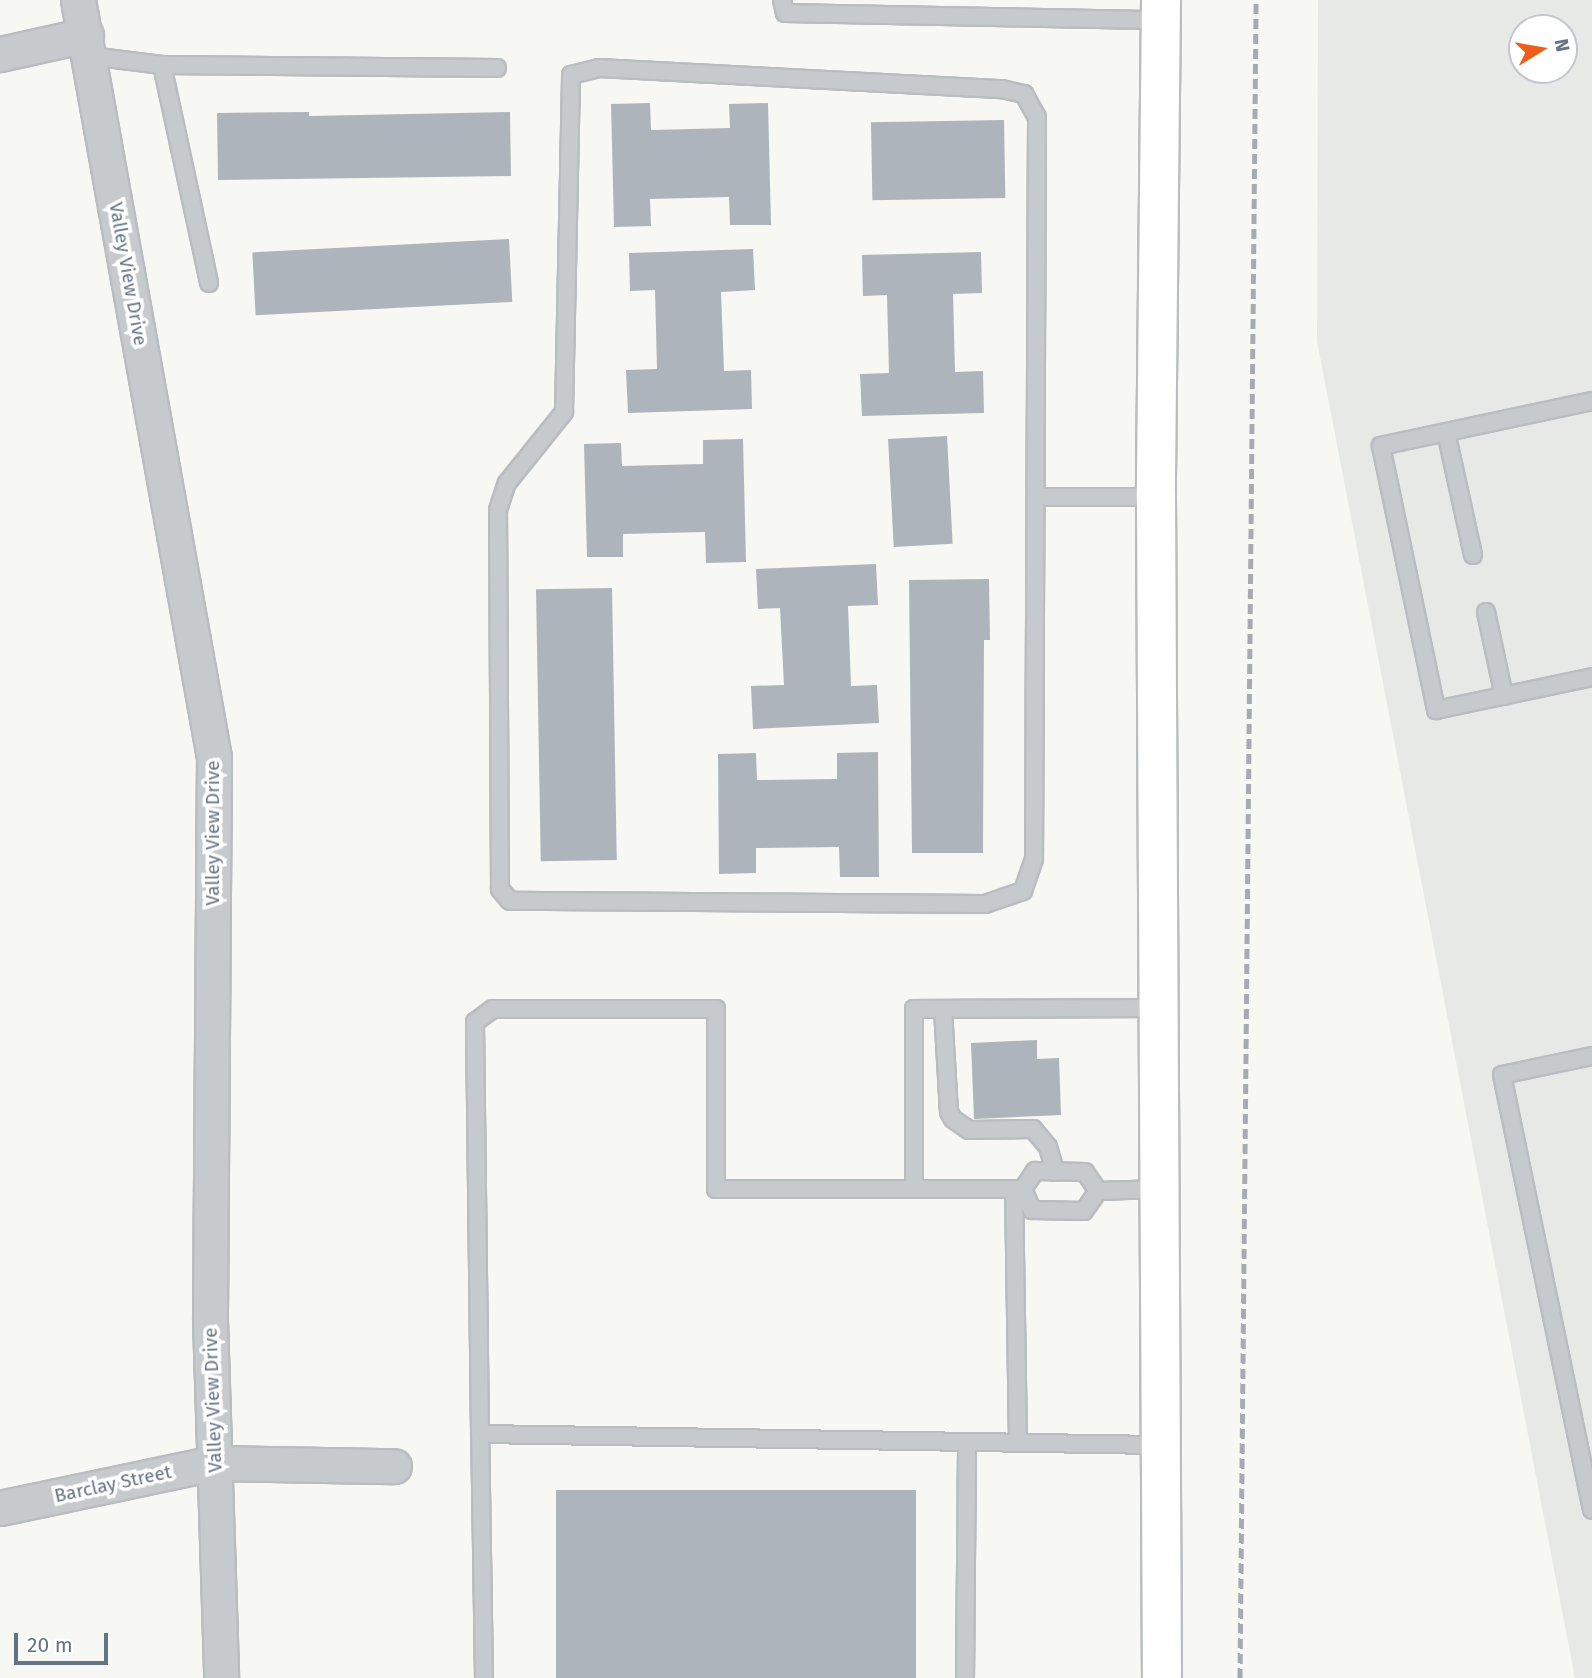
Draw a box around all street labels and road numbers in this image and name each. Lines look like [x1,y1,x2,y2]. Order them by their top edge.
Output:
street label: Valley View Drive [104,201,152,347]
street label: Valley View Drive [202,760,224,906]
street label: Valley View Drive [199,1327,227,1473]
street label: Barclay Street [52,1460,174,1508]

